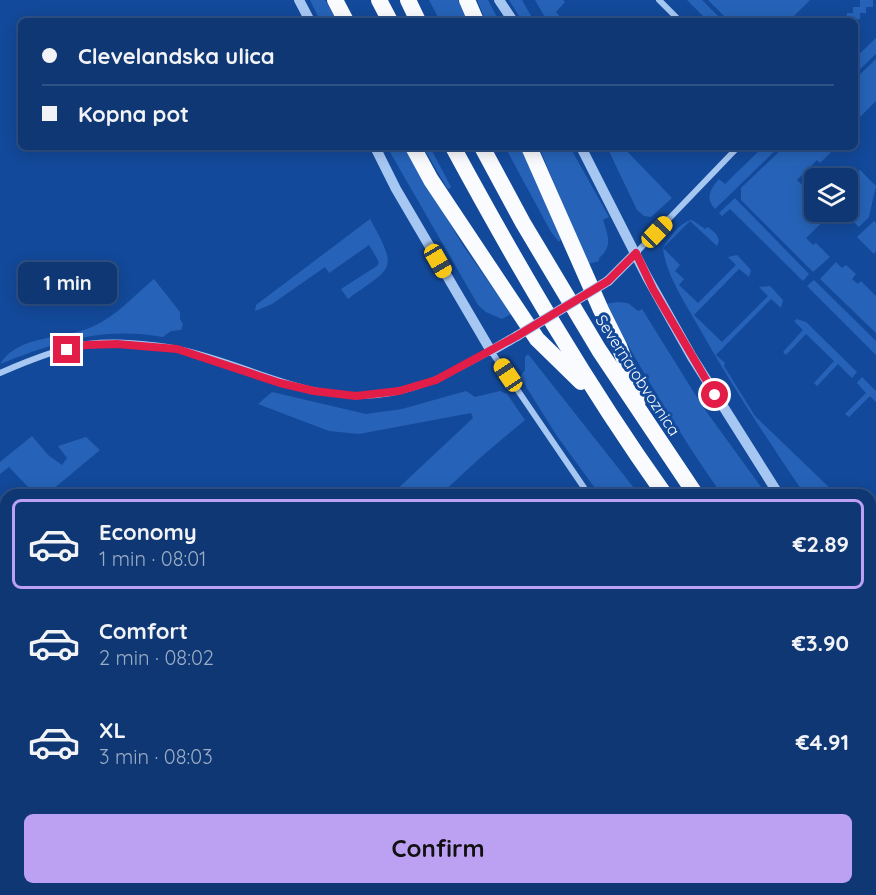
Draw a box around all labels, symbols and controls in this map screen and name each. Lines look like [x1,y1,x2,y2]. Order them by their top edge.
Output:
text: Clevelandska ulica [78,42,275,70]
text: Kopna pot [78,100,189,128]
map controls [804,168,858,222]
button: layers [804,168,858,222]
car [638,213,676,251]
car [421,241,455,281]
callout: 1 min [17,263,116,305]
text: 1 min [43,270,92,295]
street label: Severna obvoznica [591,311,685,439]
route end [53,336,80,363]
car [490,355,526,395]
route start [701,381,728,408]
icon: car [27,517,81,571]
text: Economy [99,518,197,546]
text: €2.89 [793,530,849,558]
text: 1 min · 08:01 [99,546,207,571]
icon: car [27,616,81,670]
text: Comfort [99,617,188,645]
text: €3.90 [792,629,849,657]
text: 2 min · 08:02 [99,645,214,670]
icon: car [27,715,81,769]
text: XL [99,716,126,744]
text: €4.91 [796,728,849,756]
text: 3 min · 08:03 [99,744,213,769]
button: Confirm [24,814,852,883]

